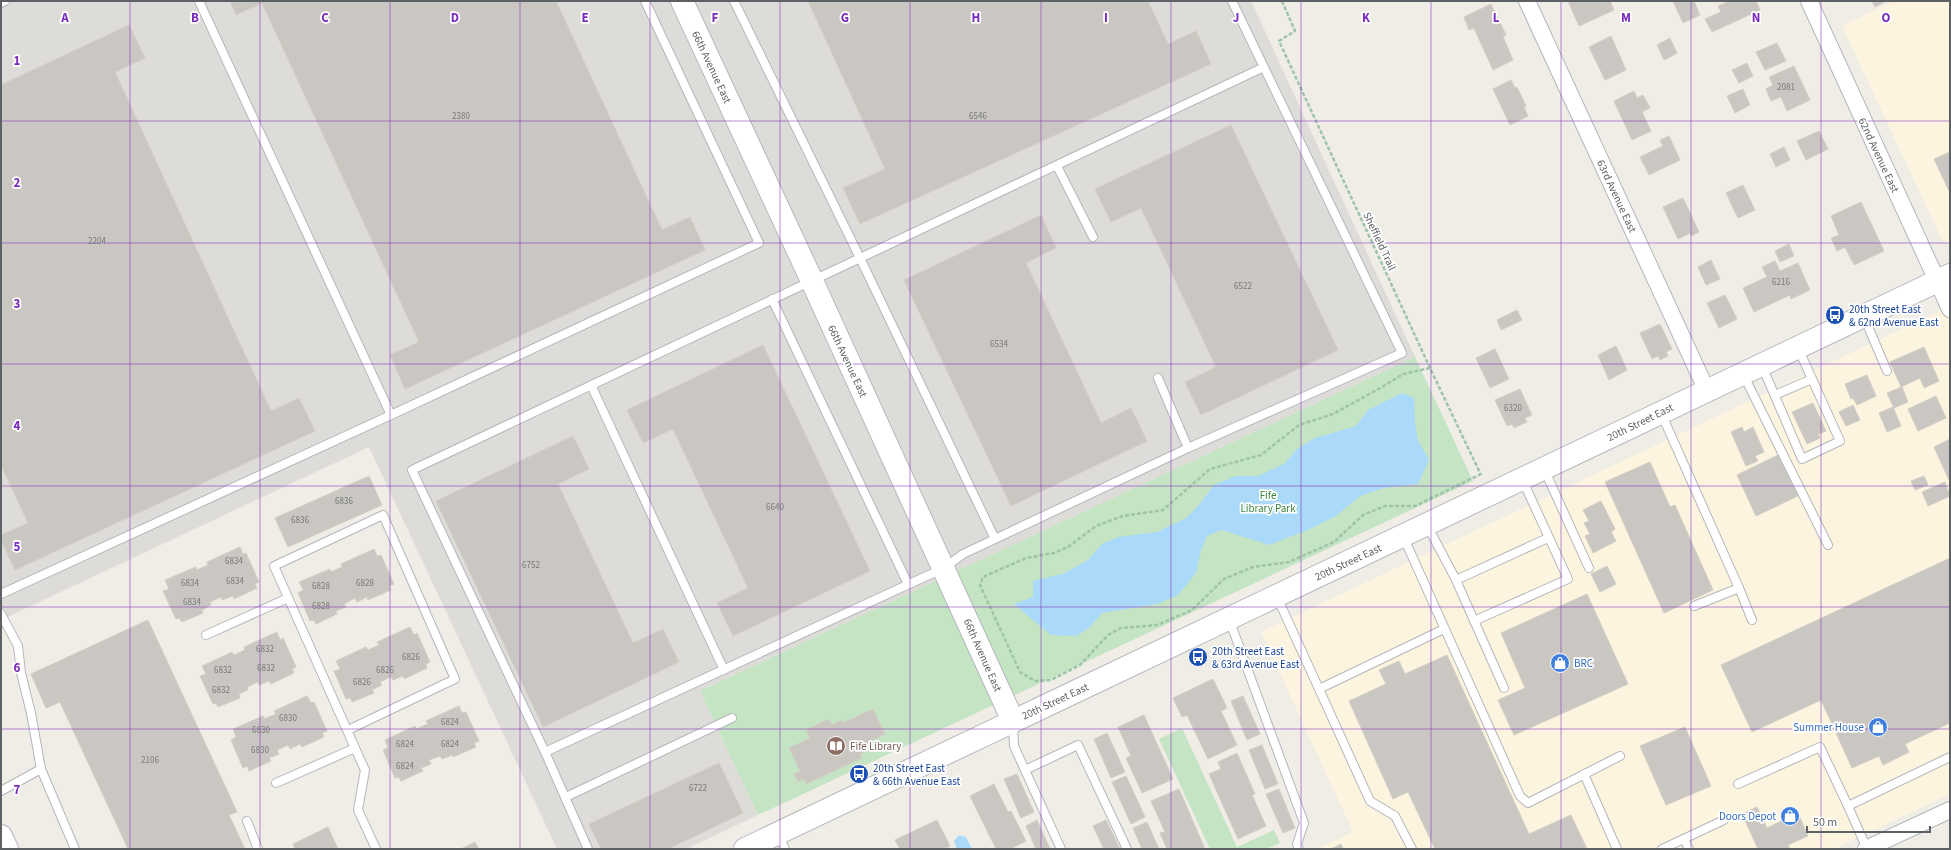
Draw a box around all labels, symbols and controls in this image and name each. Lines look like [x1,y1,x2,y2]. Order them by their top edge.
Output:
text: A [60,9,69,27]
text: B [191,9,199,27]
text: C [321,9,329,27]
text: D [451,9,459,27]
text: E [581,9,589,27]
text: F [712,9,719,27]
text: G [841,9,849,27]
text: H [972,9,980,27]
text: I [1104,9,1108,27]
text: J [1233,9,1239,27]
text: K [1362,9,1371,27]
text: L [1493,9,1500,27]
text: M [1621,9,1631,27]
text: N [1752,9,1760,27]
text: O [1882,9,1891,27]
street label: 66th Avenue East [688,29,735,106]
text: 1 [14,52,21,70]
house number: 2081 [1777,81,1795,94]
house number: 2380 [452,110,470,123]
house number: 6546 [969,110,987,123]
street label: 62nd Avenue East [1855,115,1903,195]
street label: 63rd Avenue East [1593,157,1640,235]
text: 2 [14,174,21,192]
street label: Sheffield Trail [1359,210,1400,273]
house number: 2204 [88,235,106,248]
house number: 6216 [1772,276,1790,289]
house number: 6522 [1234,280,1252,293]
text: 3 [14,295,21,313]
place label: 20th Street East & 62nd Avenue East [1849,302,1939,330]
bus stop icon: 20th Street East & 62nd Avenue East [1824,304,1846,326]
street label: 66th Avenue East [824,323,871,400]
house number: 6534 [990,338,1008,351]
street label: 20th Street East [1605,400,1676,445]
house number: 6320 [1504,402,1522,415]
text: 4 [14,417,21,435]
park label: Fife Library Park [1240,488,1296,516]
house number: 6836 [335,495,353,508]
house number: 6640 [766,501,784,514]
house number: 6836 [291,514,309,527]
text: 5 [14,538,21,556]
street label: 20th Street East [1312,540,1384,584]
house number: 6834 [225,555,243,568]
house number: 6752 [522,559,540,572]
house number: 6834 [226,575,244,588]
house number: 6834 [181,577,199,590]
house number: 6828 [356,577,374,590]
house number: 6828 [312,580,330,593]
house number: 6834 [183,596,201,609]
house number: 6828 [312,600,330,613]
street label: 66th Avenue East [960,616,1005,694]
house number: 6832 [256,643,274,656]
place label: 20th Street East & 63rd Avenue East [1212,644,1300,672]
bus stop icon: 20th Street East & 63rd Avenue East [1187,646,1209,668]
house number: 6826 [402,651,420,664]
shop icon: BRC [1549,652,1571,674]
place label: BRC [1574,656,1593,671]
text: 6 [14,659,21,677]
house number: 6832 [257,662,275,675]
house number: 6832 [214,664,232,677]
house number: 6826 [376,664,394,677]
house number: 6826 [353,676,371,689]
street label: 20th Street East [1019,679,1091,723]
house number: 6832 [212,684,230,697]
house number: 6830 [279,712,297,725]
house number: 6824 [441,716,459,729]
shop icon: Summer House [1867,716,1889,738]
place label: Summer House [1793,720,1865,735]
house number: 6830 [252,724,270,737]
library icon: Fife Library [825,735,847,757]
house number: 6824 [396,738,414,751]
house number: 6824 [441,738,459,751]
place label: Fife Library [850,739,901,754]
house number: 6830 [251,744,269,757]
house number: 2106 [141,754,159,767]
house number: 6824 [396,760,414,773]
place label: 20th Street East & 66th Avenue East [873,761,961,789]
bus stop icon: 20th Street East & 66th Avenue East [848,763,870,785]
text: 7 [14,781,21,799]
house number: 6722 [689,782,707,795]
shop icon: Doors Depot [1779,805,1801,827]
scale bar [1807,808,1930,834]
place label: Doors Depot [1719,809,1776,824]
text: 50 m [1813,814,1837,831]

